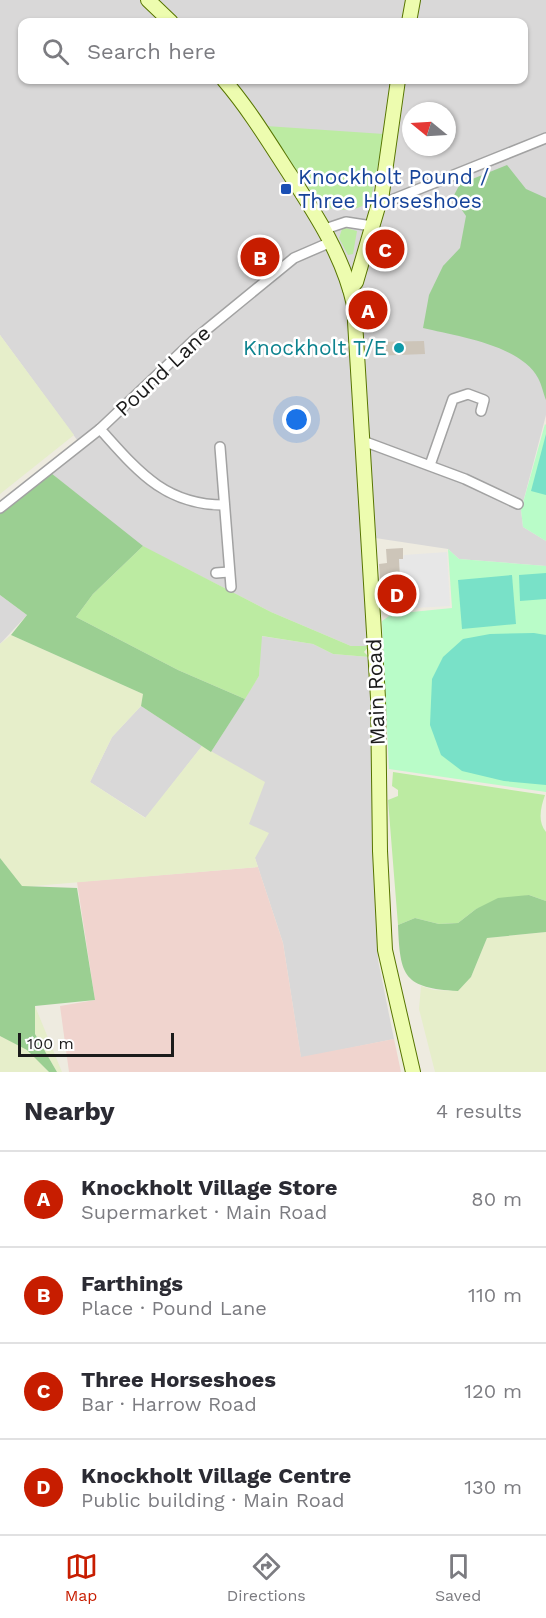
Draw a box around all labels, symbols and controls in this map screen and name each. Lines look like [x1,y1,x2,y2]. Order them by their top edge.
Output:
search box [18,18,528,84]
icon: search [39,35,72,68]
text: Search here [87,39,216,64]
north arrow [402,102,456,156]
place label: Knockholt Pound / Three Horseshoes [298,164,489,213]
marker: Knockholt Pound / Three Horseshoes [279,182,293,196]
pin: C [366,226,404,272]
pin: B [240,234,280,280]
pin: A [348,288,388,332]
street label: Pound Lane [110,320,215,421]
place label: Knockholt T/E [243,335,387,360]
marker: Knockholt T/E [392,341,406,355]
your location [282,405,311,434]
pin: D [378,572,416,616]
street label: Main Road [361,638,390,746]
scale bar [18,1030,174,1058]
text: 100 m [27,1034,74,1053]
text: Nearby [24,1096,115,1126]
text: 4 results [436,1099,522,1123]
text: Knockholt Village Store [81,1175,337,1200]
text: A [37,1187,50,1211]
text: 80 m [471,1187,522,1211]
text: Supermarket · Main Road [81,1200,327,1224]
text: Farthings [81,1271,183,1296]
text: B [37,1283,50,1307]
text: 110 m [468,1283,522,1307]
text: Place · Pound Lane [81,1296,267,1320]
text: Three Horseshoes [81,1367,276,1392]
text: C [37,1379,50,1403]
text: 120 m [464,1379,522,1403]
text: Bar · Harrow Road [81,1392,257,1416]
text: Knockholt Village Centre [81,1463,351,1488]
text: D [36,1475,51,1499]
text: 130 m [464,1475,522,1499]
text: Public building · Main Road [81,1488,345,1512]
tab: Map [65,1550,98,1605]
tab: Directions [227,1550,306,1605]
tab: Saved [435,1550,481,1605]

